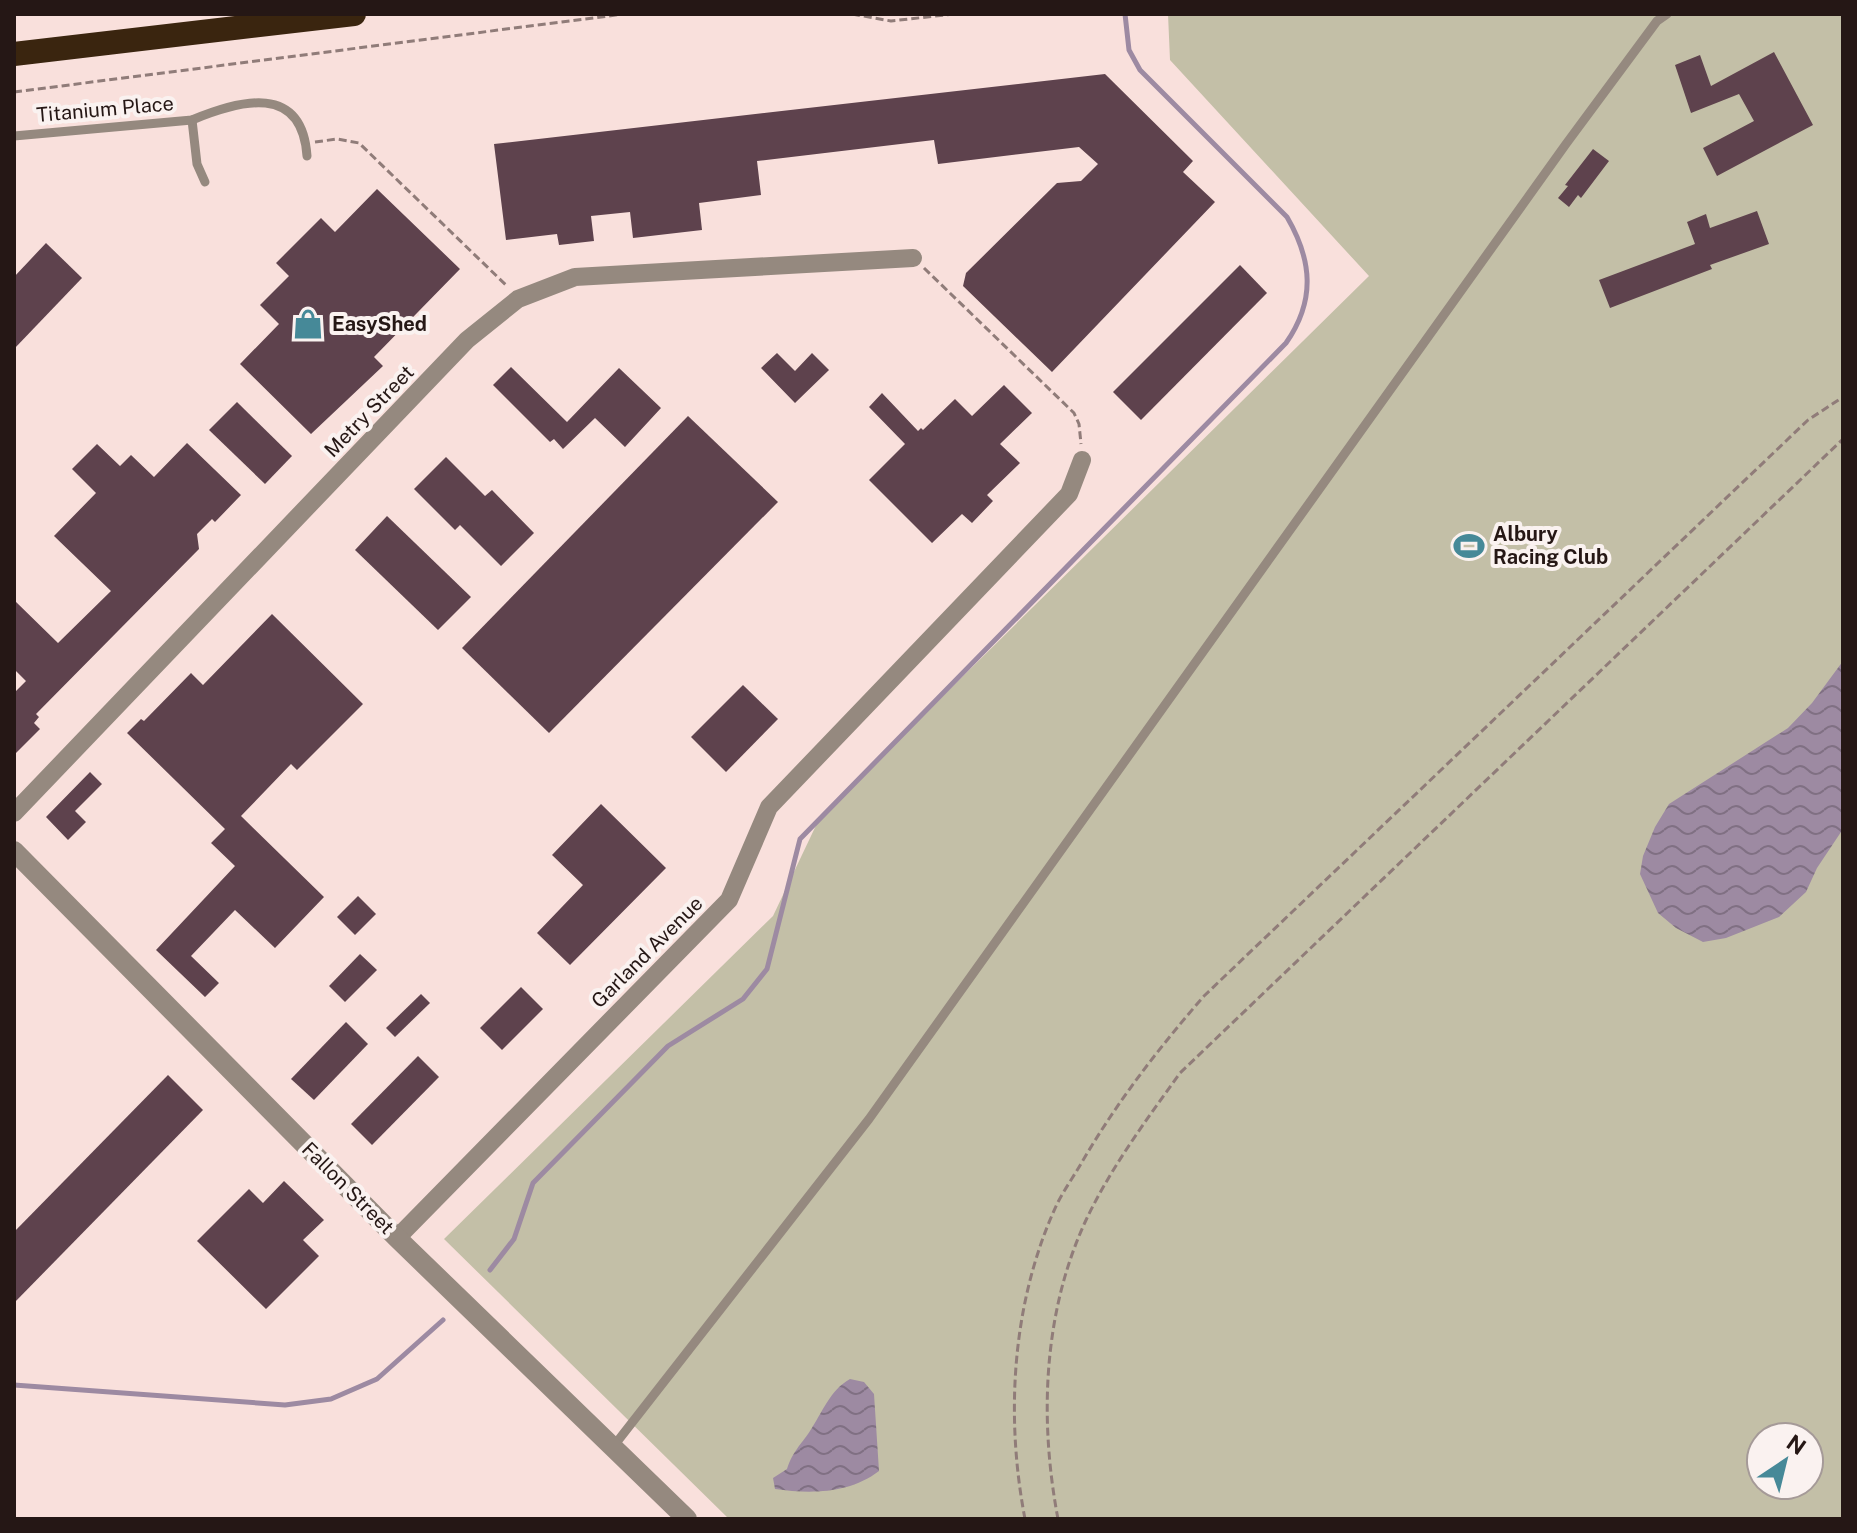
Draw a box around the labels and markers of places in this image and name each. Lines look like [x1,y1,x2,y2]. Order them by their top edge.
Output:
shop icon: EasyShed [291,307,325,341]
place label: EasyShed [332,312,427,336]
place label: Albury Racing Club [1493,522,1608,569]
sports icon: Albury Racing Club [1452,529,1486,563]

